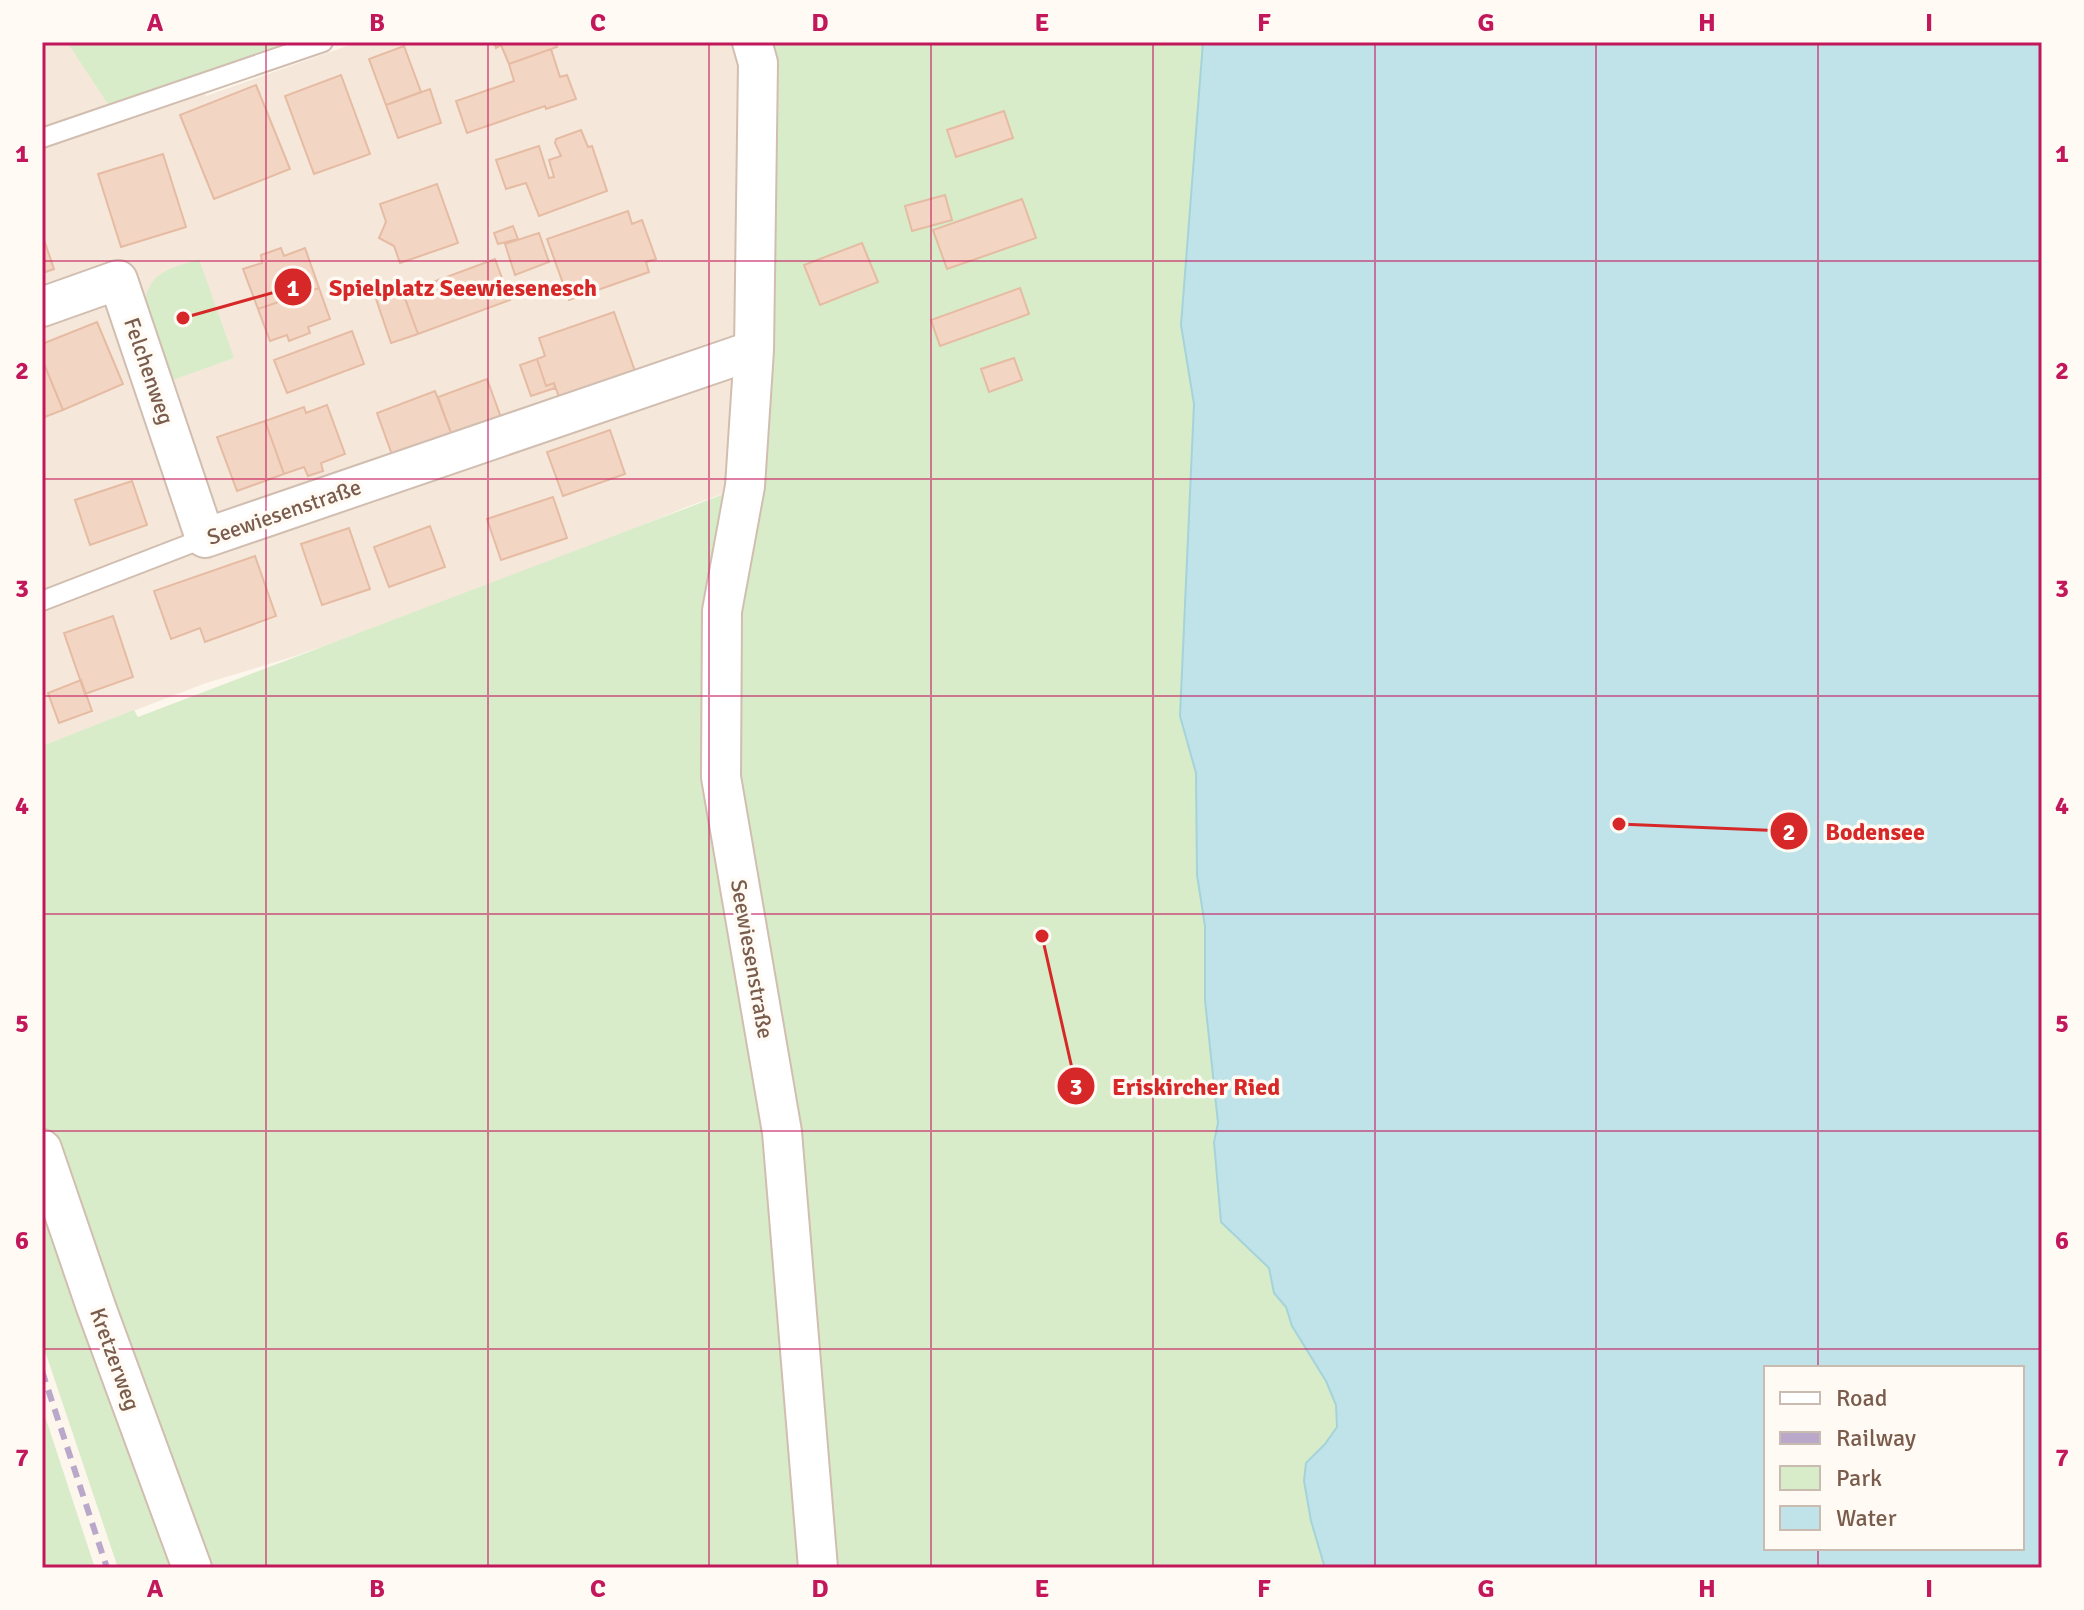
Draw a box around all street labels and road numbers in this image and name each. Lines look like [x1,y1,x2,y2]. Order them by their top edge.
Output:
street label: Felchenweg [118,314,180,428]
street label: Seewiesenstraße [203,473,365,551]
street label: Seewiesenstraße [725,877,779,1041]
street label: Kretzerweg [84,1304,146,1414]

